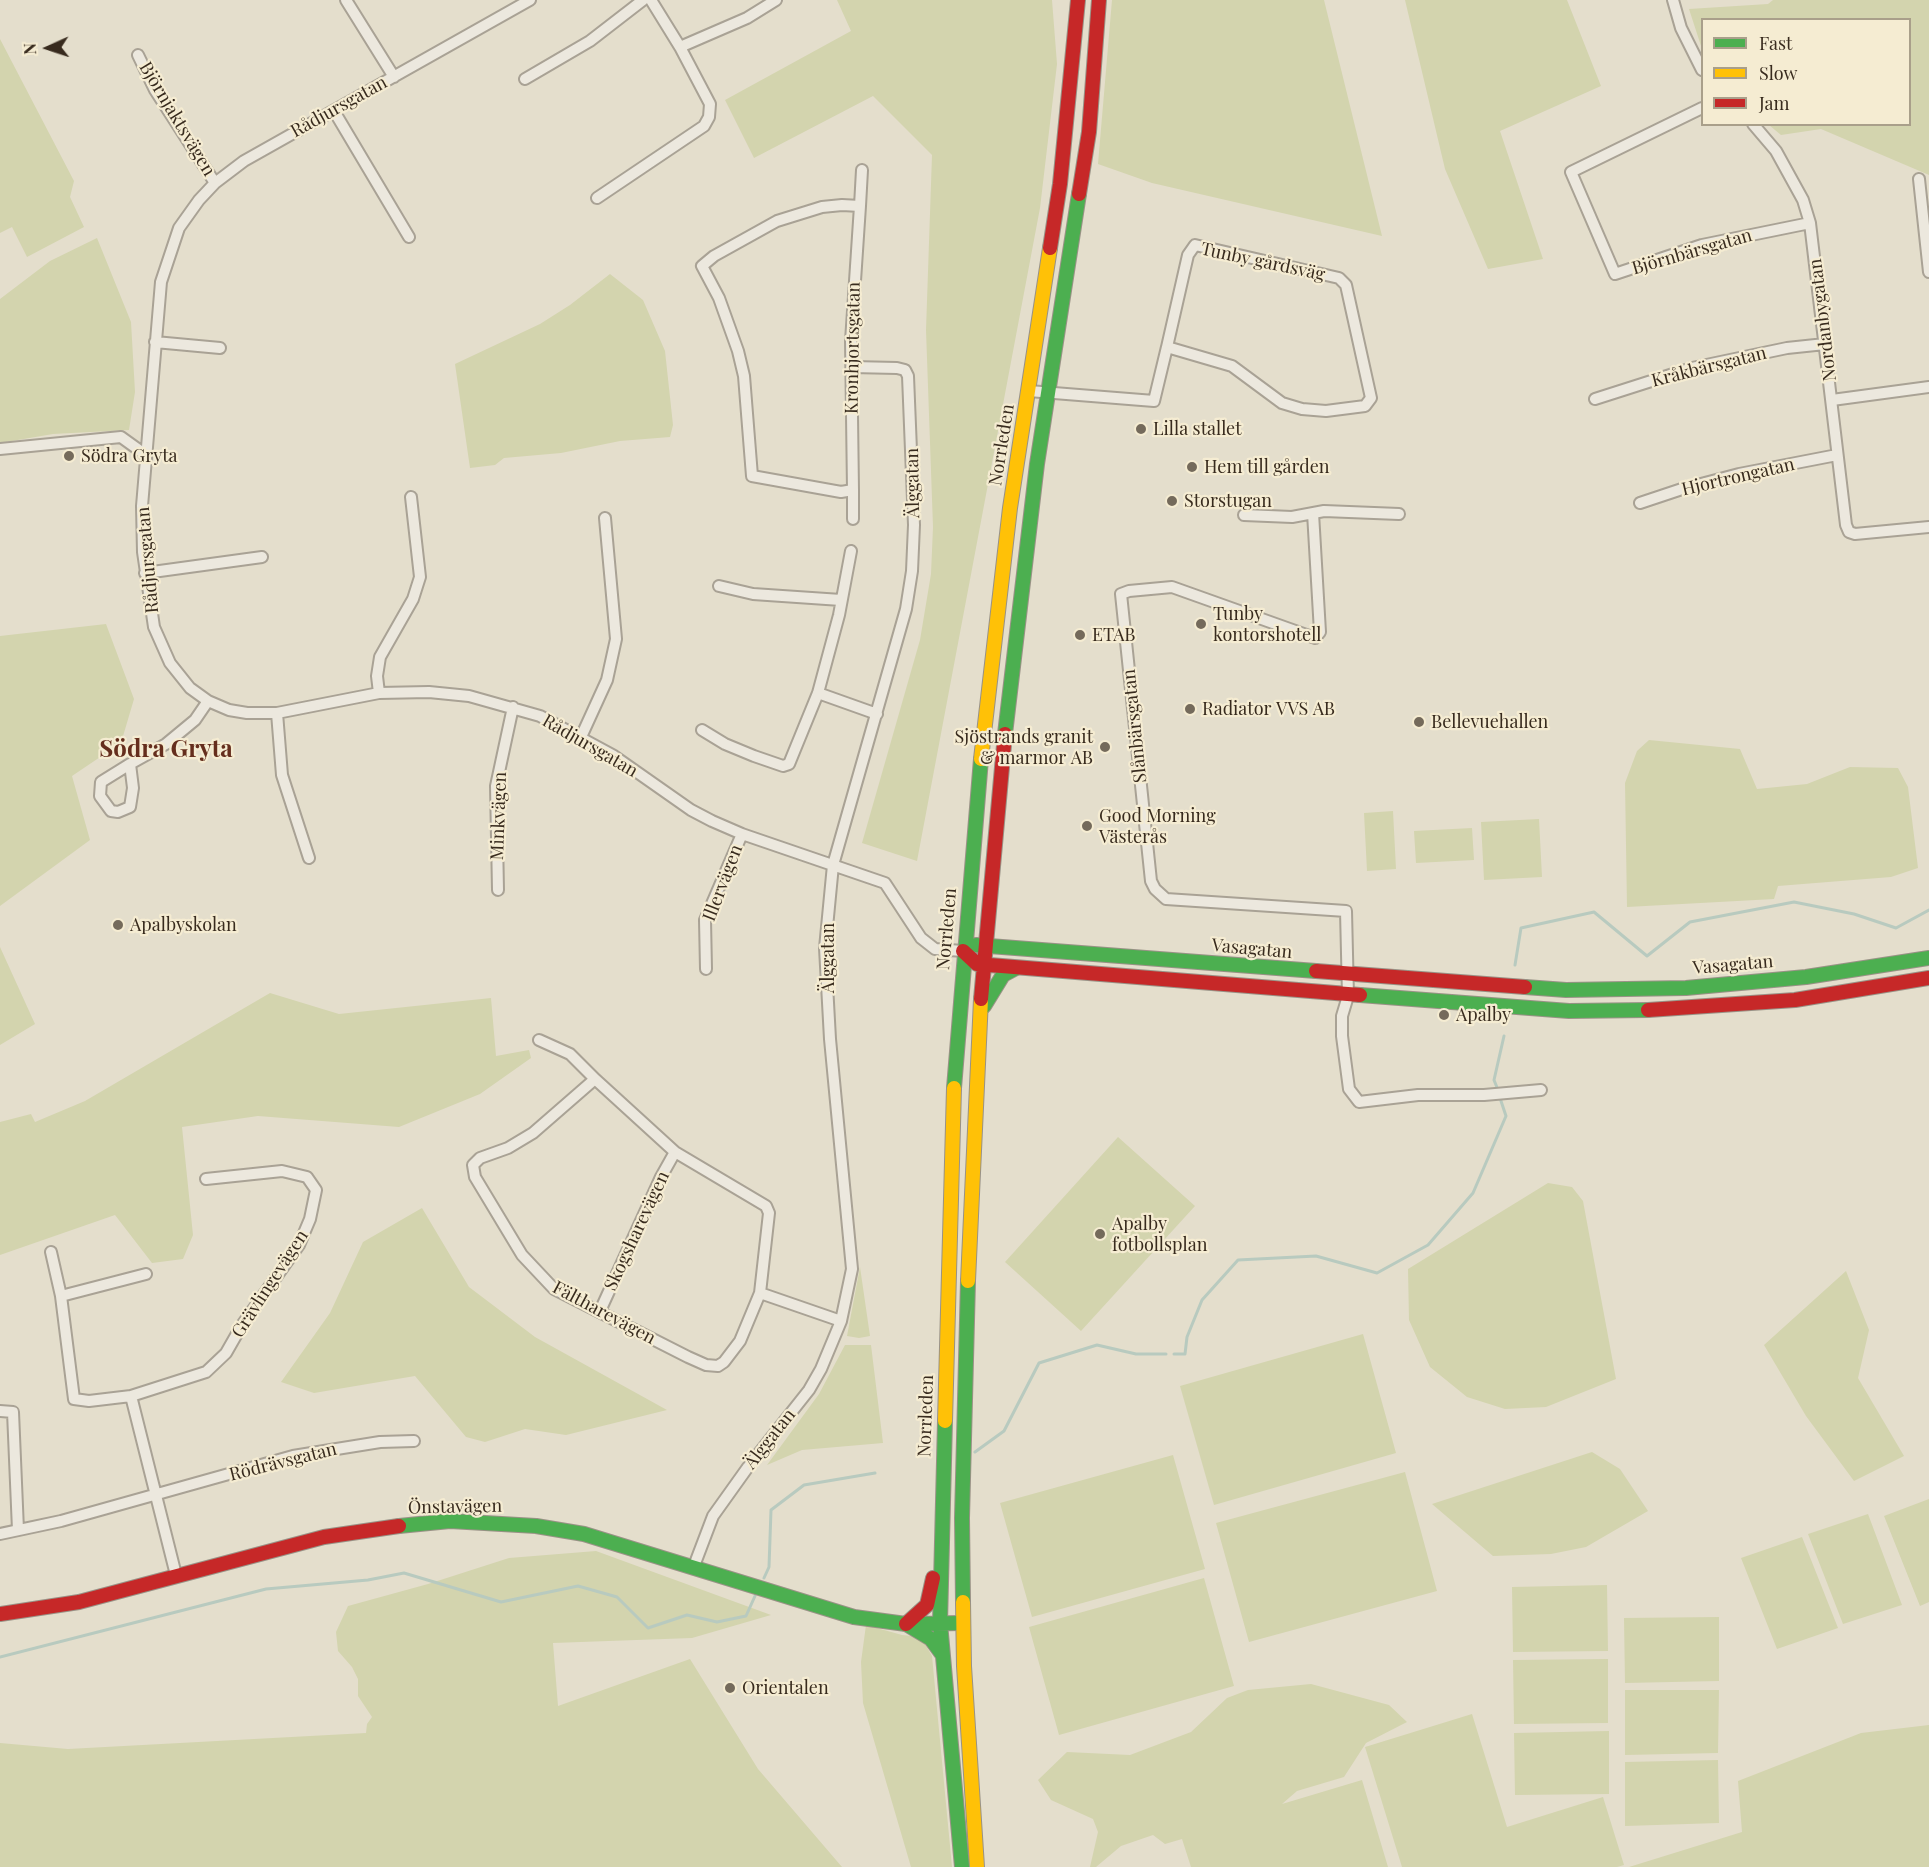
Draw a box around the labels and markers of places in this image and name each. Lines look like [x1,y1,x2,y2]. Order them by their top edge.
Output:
place label: Lilla stallet [1153,418,1242,440]
marker: Lilla stallet [1134,422,1148,436]
place label: Södra Gryta [81,445,178,467]
marker: Södra Gryta [62,449,76,463]
place label: Hem till gården [1204,456,1330,478]
marker: Hem till gården [1185,460,1199,474]
place label: Storstugan [1184,490,1272,512]
marker: Storstugan [1165,494,1179,508]
place label: Tunby kontorshotell [1213,603,1322,646]
marker: Tunby kontorshotell [1194,617,1208,631]
place label: ETAB [1092,624,1135,646]
marker: ETAB [1073,628,1087,642]
place label: Radiator VVS AB [1202,698,1335,720]
marker: Radiator VVS AB [1183,702,1197,716]
place label: Bellevuehallen [1431,711,1548,733]
marker: Bellevuehallen [1412,715,1426,729]
place label: Sjöstrands granit & marmor AB [955,726,1093,768]
marker: Sjöstrands granit & marmor AB [1098,740,1112,754]
place label: Good Morning Västerås [1099,805,1216,848]
marker: Good Morning Västerås [1080,819,1094,833]
place label: Apalbyskolan [130,914,237,936]
marker: Apalbyskolan [111,918,125,932]
place label: Apalby [1456,1004,1511,1026]
marker: Apalby [1437,1008,1451,1022]
place label: Apalby fotbollsplan [1112,1213,1207,1256]
marker: Apalby fotbollsplan [1093,1227,1107,1241]
place label: Orientalen [742,1677,829,1699]
marker: Orientalen [723,1681,737,1695]

